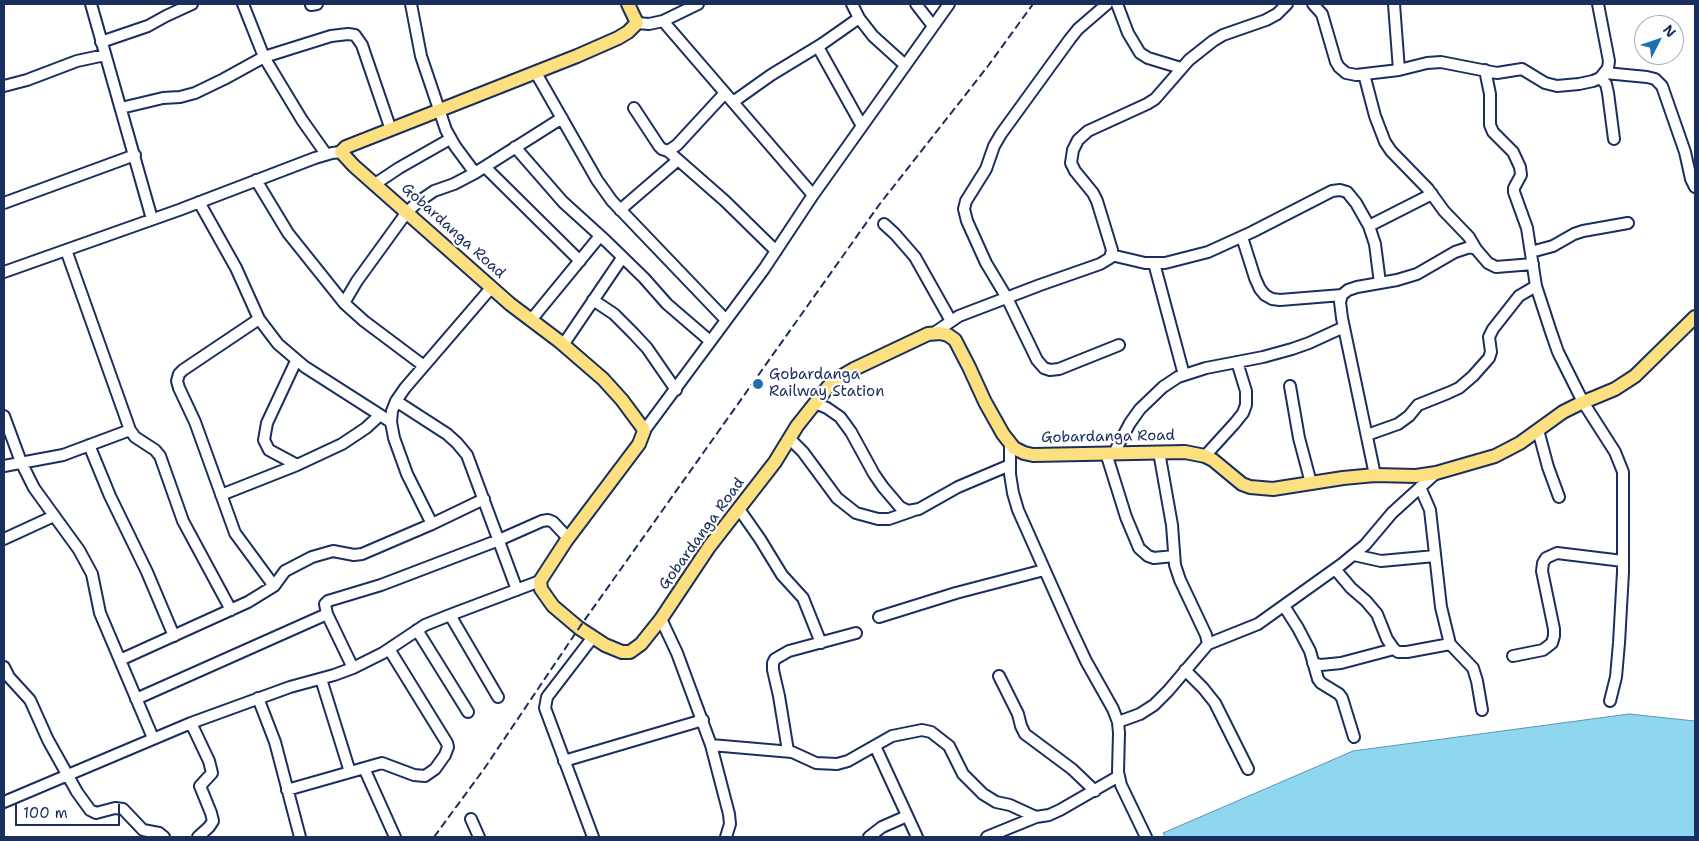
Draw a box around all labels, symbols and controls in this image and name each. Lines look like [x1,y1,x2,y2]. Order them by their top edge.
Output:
north arrow [1634,15,1684,65]
text: N [1659,21,1680,41]
street label: Gobardanga Road [397,180,509,282]
place label: Gobardanga Railway Station [769,366,884,401]
marker: Gobardanga Railway Station [751,377,765,391]
street label: Gobardanga Road [1041,427,1175,447]
street label: Gobardanga Road [655,475,749,593]
scale bar [18,794,122,826]
text: 100 m [23,803,68,823]

